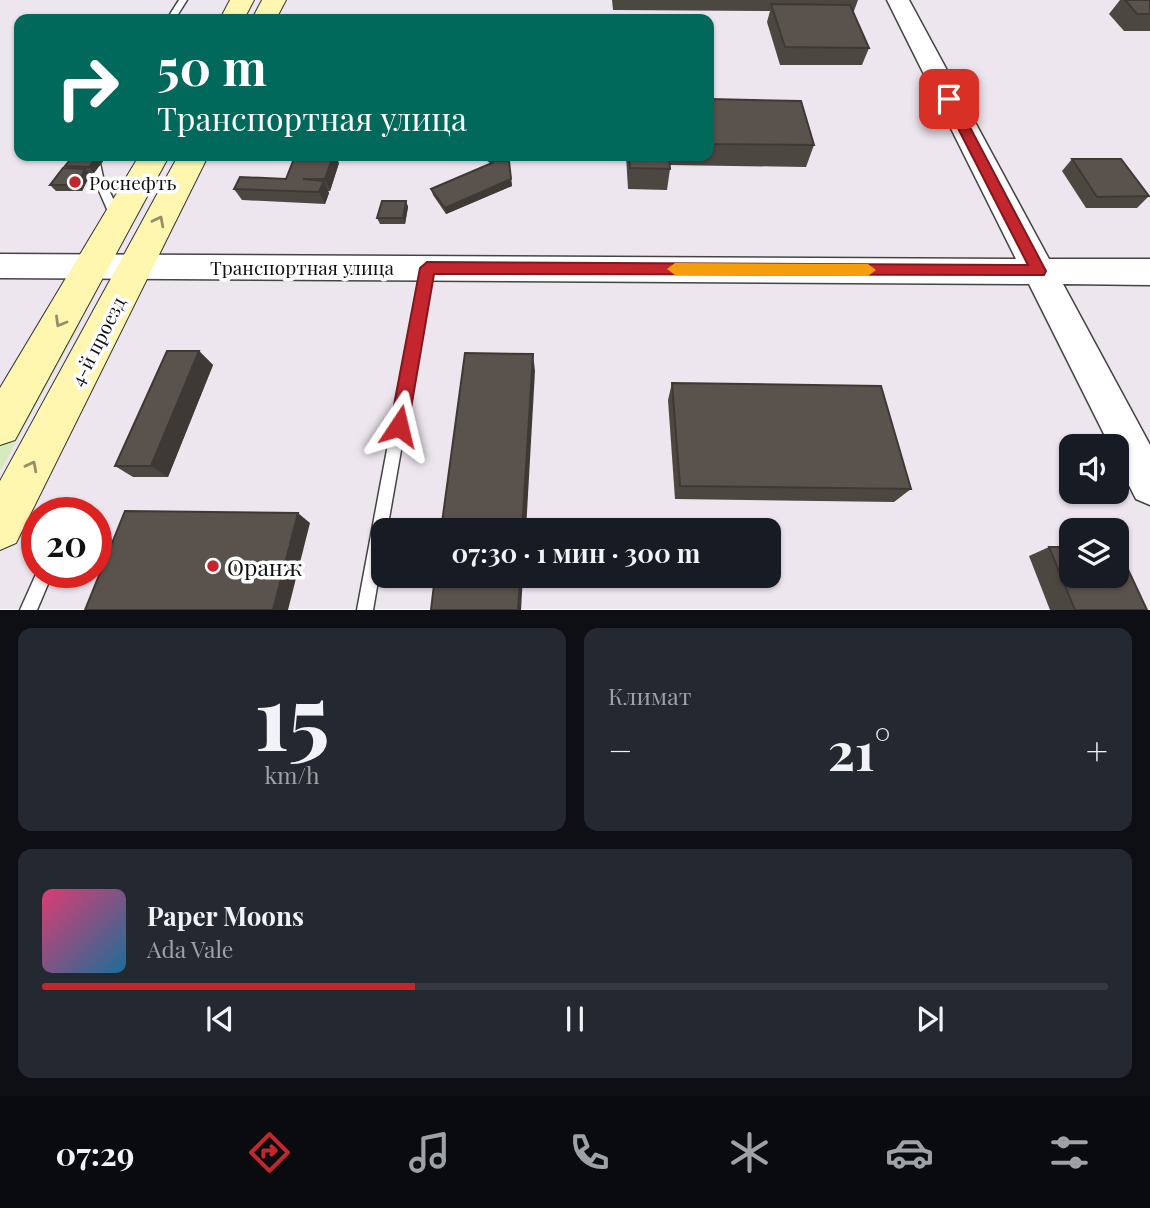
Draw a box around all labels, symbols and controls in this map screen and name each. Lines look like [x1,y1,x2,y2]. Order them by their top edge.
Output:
text: 50 m [157,33,267,98]
icon: right [42,42,133,133]
pin [919,69,979,129]
icon: arrive [930,80,968,118]
text: Транспортная улица [157,96,467,139]
place label: Роснефть [89,169,176,195]
marker: Роснефть [67,174,83,190]
one-way arrow [151,216,164,228]
street label: Транспортная улица [210,254,395,280]
street label: 4-й проезд [63,292,131,390]
one-way arrow [55,314,68,327]
position arrow [362,389,436,463]
map controls [1059,434,1129,588]
button: sound [1059,434,1129,504]
one-way arrow [23,461,37,473]
speed limit sign: 20 [21,497,112,588]
button: layers [1059,518,1129,588]
text: 07:30 · 1 мин · 300 m [452,535,700,570]
place label: Оранж [227,551,302,582]
marker: Оранж [205,558,221,574]
text: 15 [254,653,330,774]
text: Климат [608,680,691,711]
text: 21° [828,715,891,784]
text: − [608,724,633,775]
text: + [1086,724,1108,775]
text: km/h [264,759,320,790]
text: Paper Moons [147,898,304,933]
text: Ada Vale [147,933,234,964]
icon: previous [201,1000,239,1038]
icon: pause [556,1000,594,1038]
icon: next [911,1000,949,1038]
icon: directions [245,1128,294,1177]
icon: music [405,1128,454,1177]
icon: phone [565,1128,614,1177]
icon: climate [725,1128,774,1177]
icon: car [885,1128,934,1177]
icon: filters [1045,1128,1094,1177]
text: 07:29 [56,1131,134,1174]

